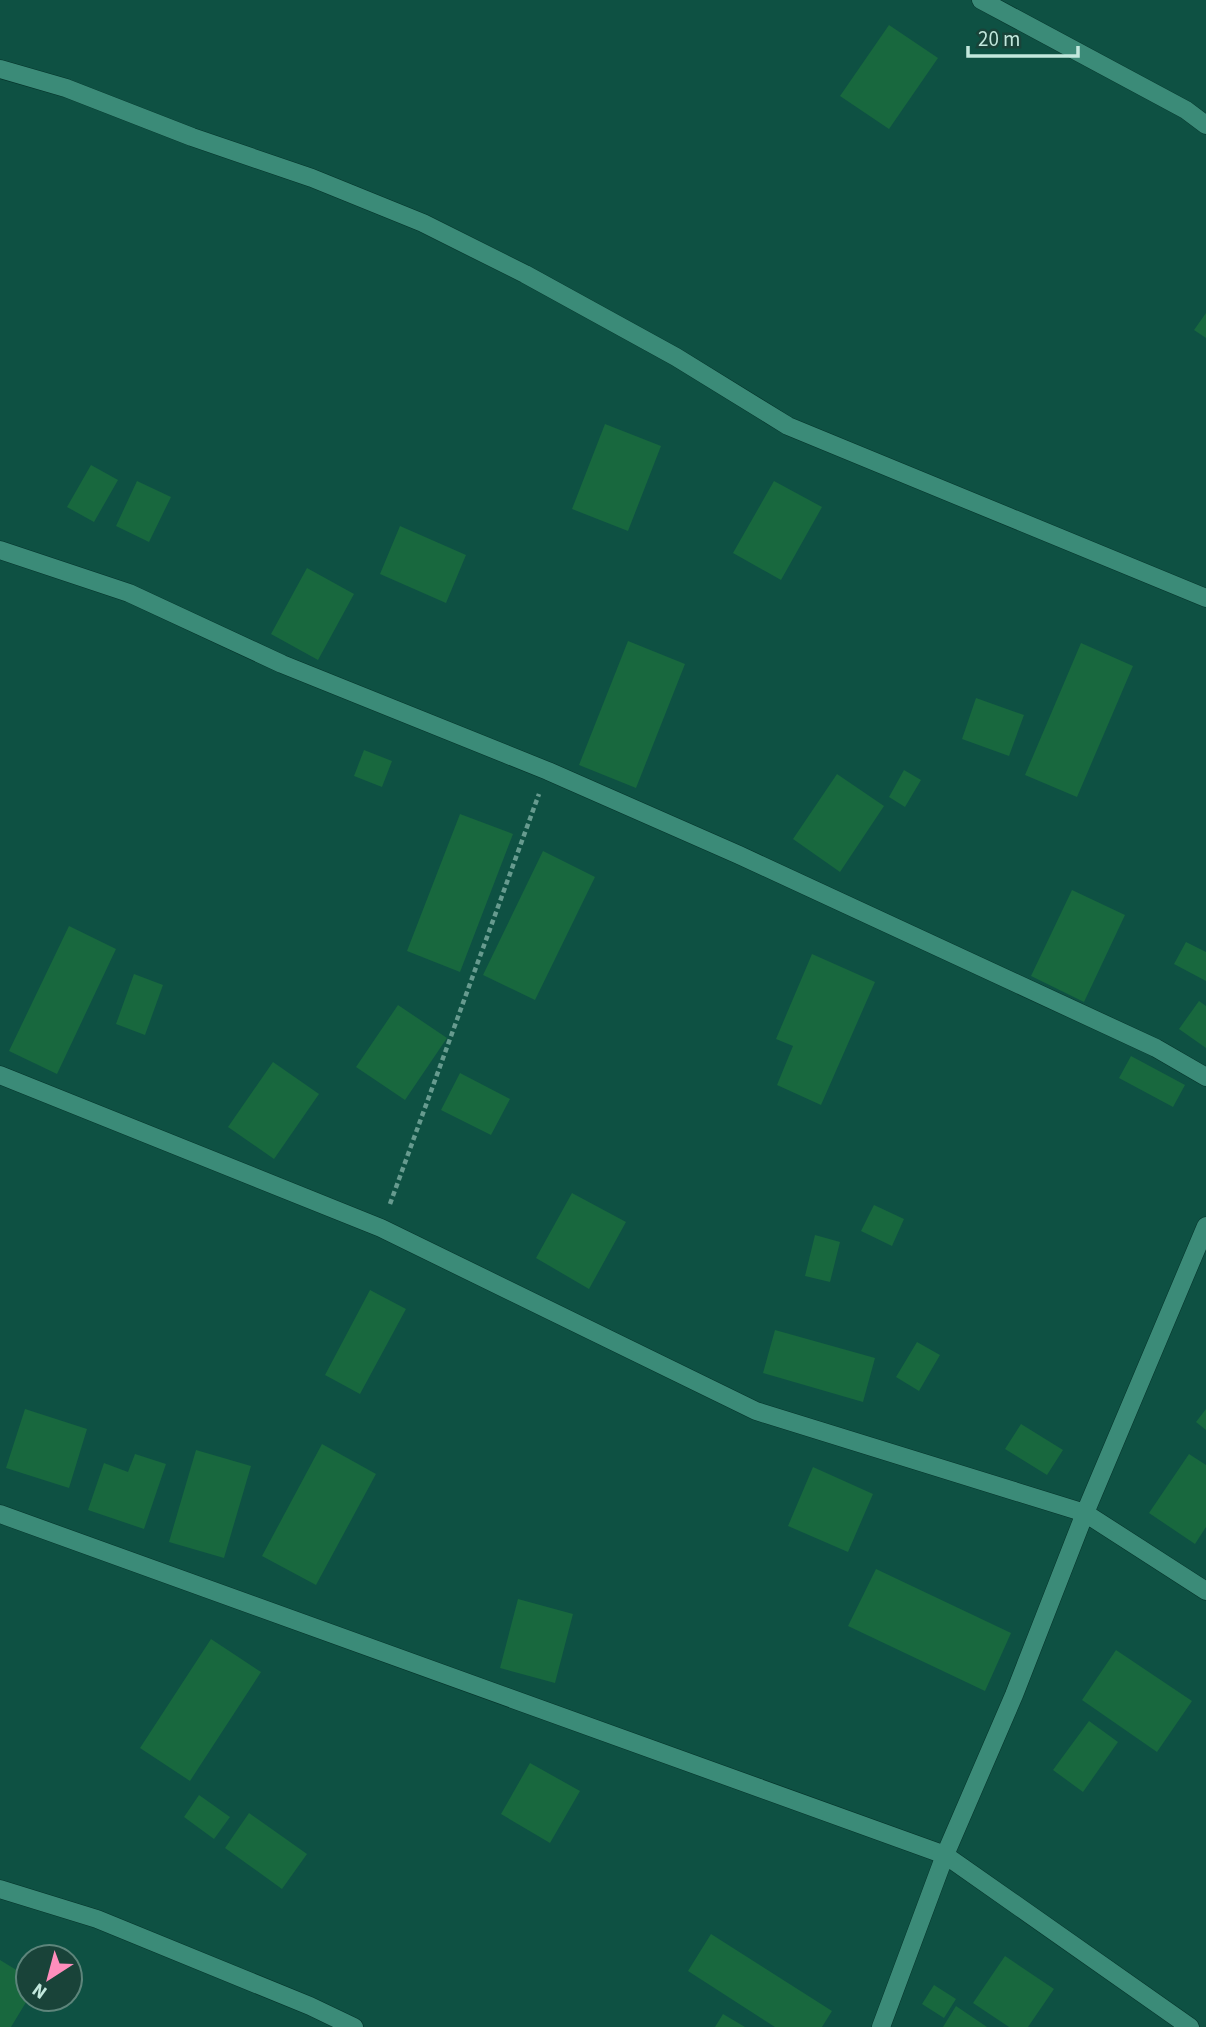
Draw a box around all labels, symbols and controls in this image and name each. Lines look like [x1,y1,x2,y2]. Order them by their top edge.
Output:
scale bar [968,14,1078,58]
text: 20 m [978,24,1020,54]
north arrow [14,1943,84,2013]
text: N [27,1976,53,2005]

